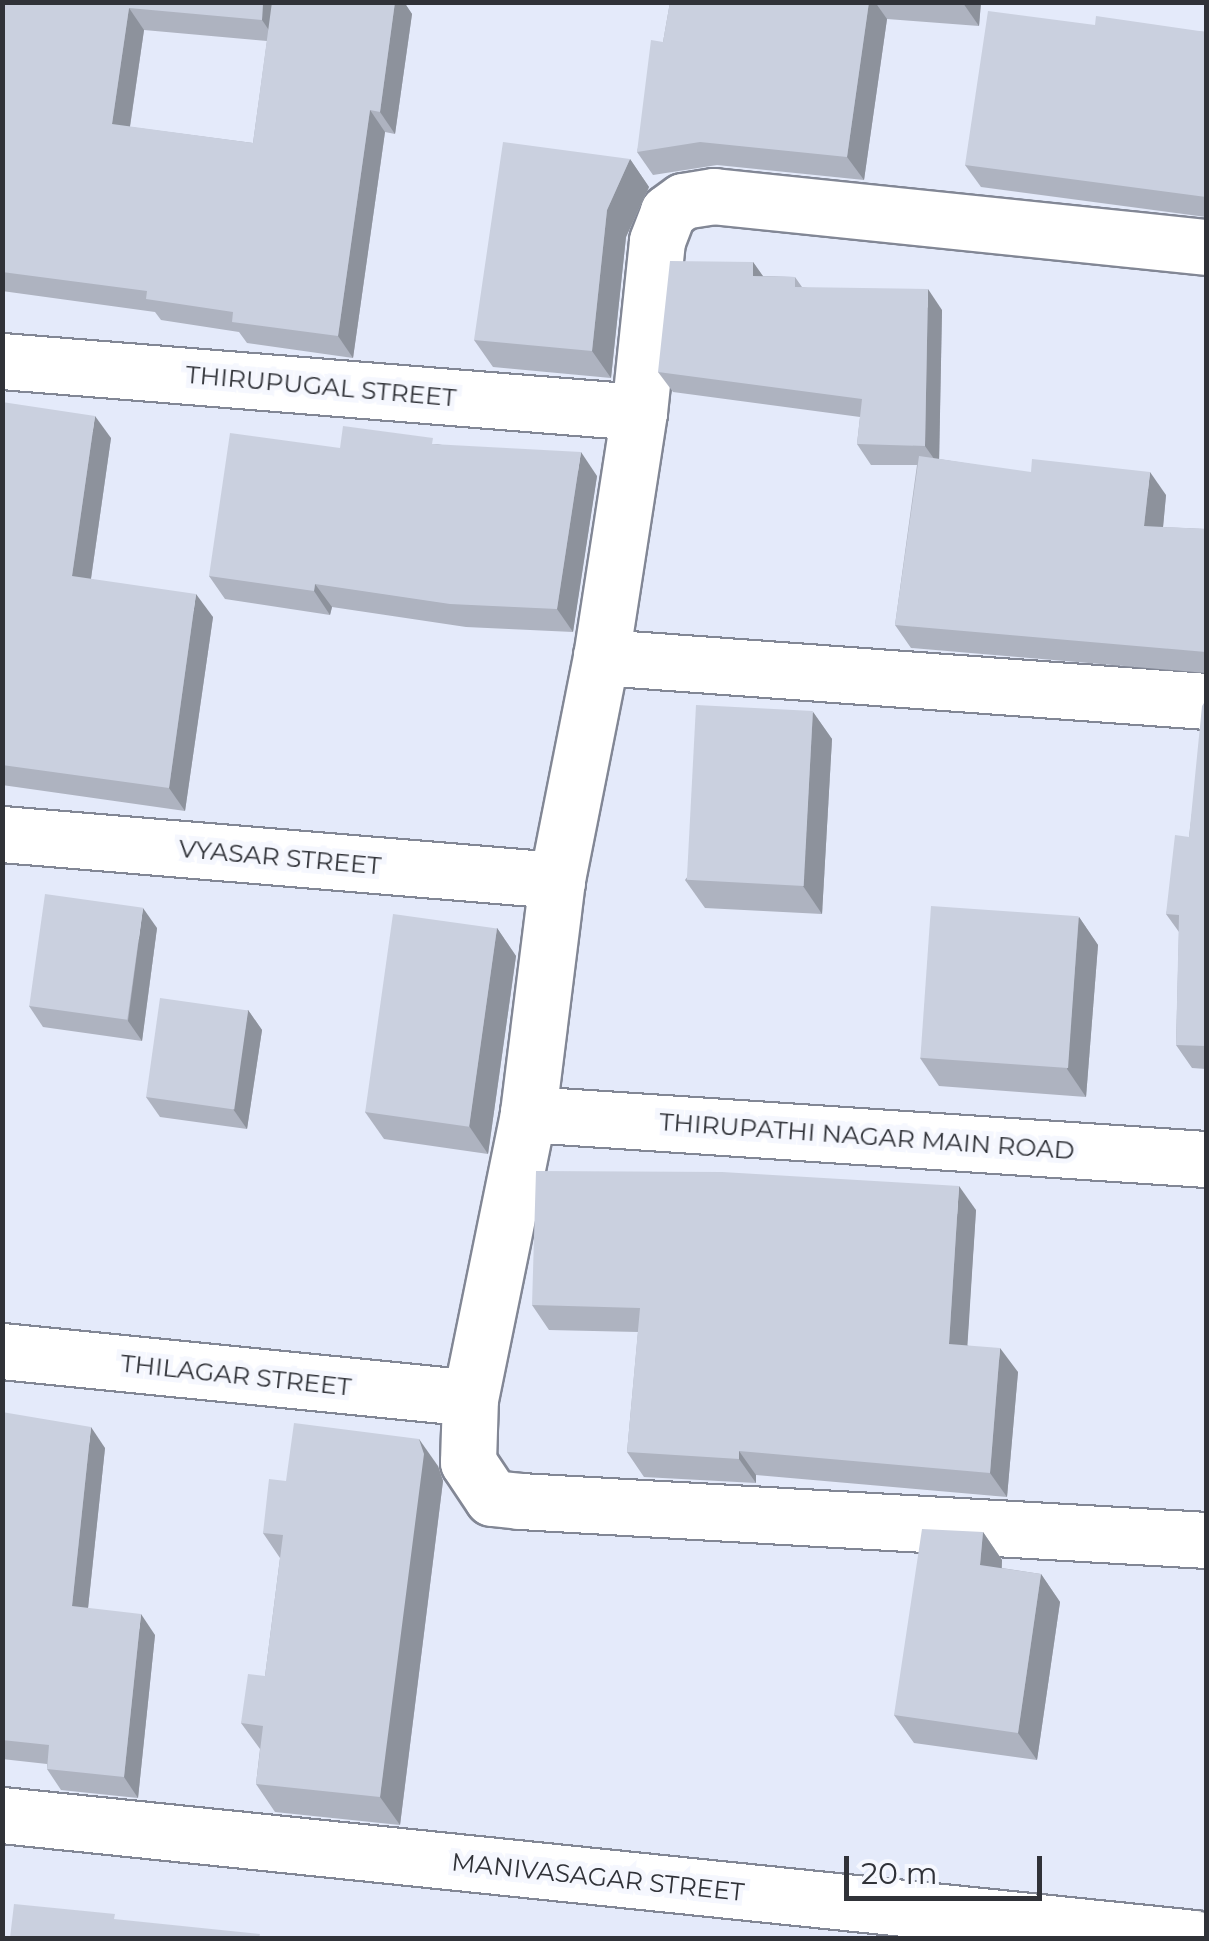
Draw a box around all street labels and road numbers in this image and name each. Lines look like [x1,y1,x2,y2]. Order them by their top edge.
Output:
street label: THIRUPUGAL STREET [184,359,458,413]
street label: VYASAR STREET [178,833,382,881]
street label: THIRUPATHI NAGAR MAIN ROAD [658,1107,1076,1165]
street label: THILAGAR STREET [119,1348,353,1402]
street label: MANIVASAGAR STREET [450,1847,746,1907]

